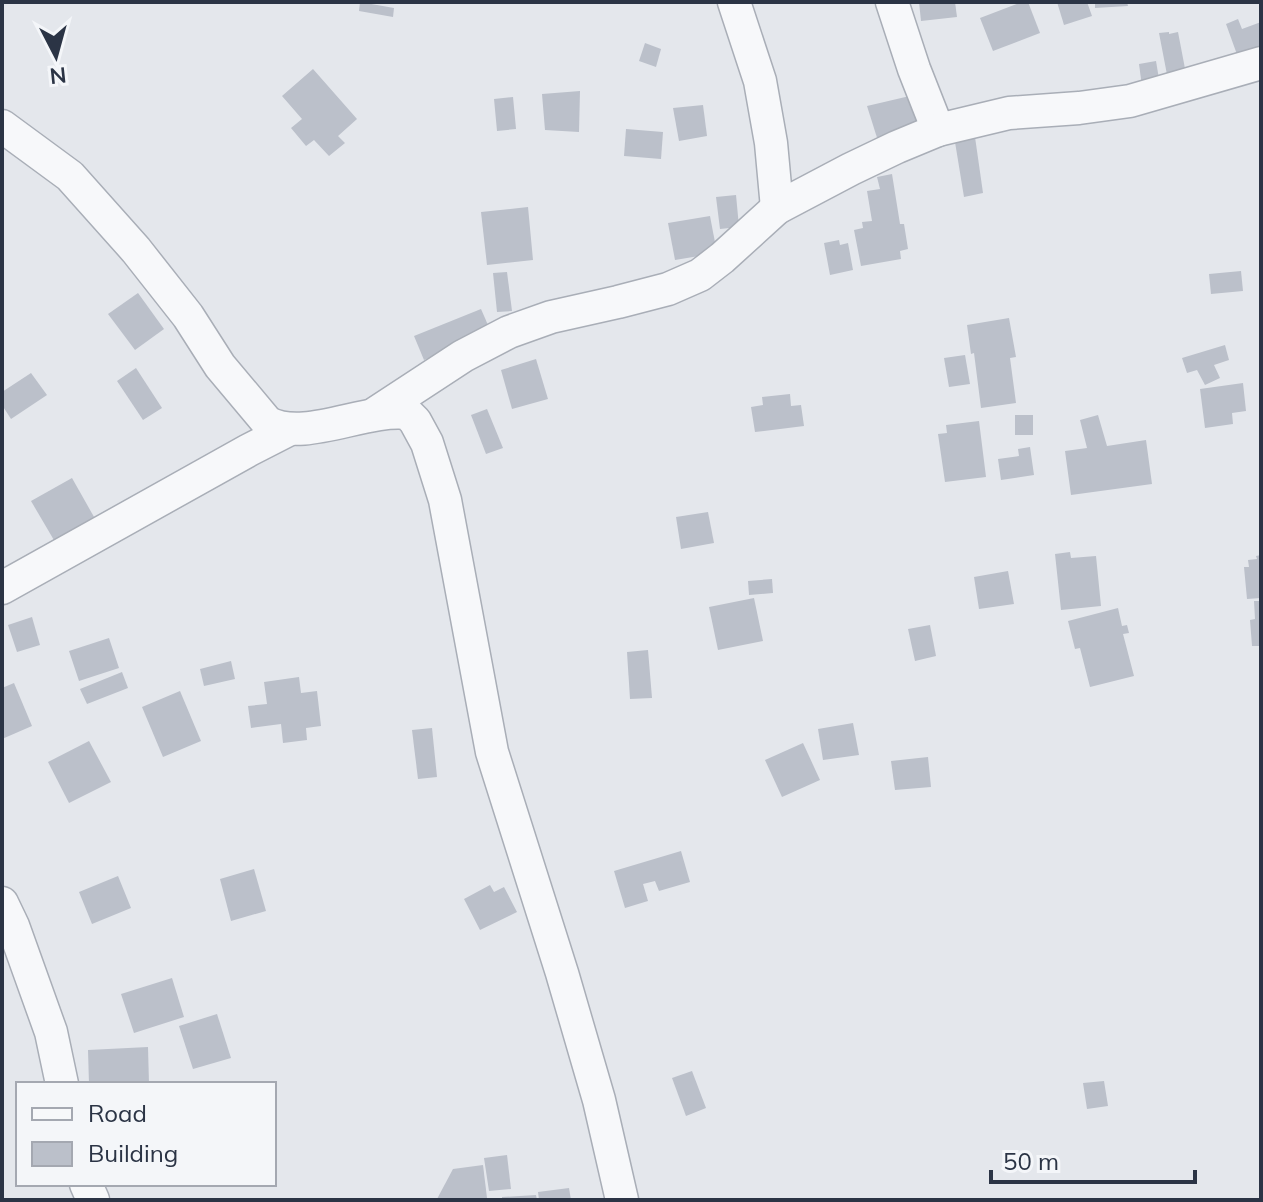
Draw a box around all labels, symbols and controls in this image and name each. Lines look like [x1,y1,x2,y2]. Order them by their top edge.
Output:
north arrow [16,16,96,96]
text: N [48,61,68,91]
legend [16,1082,276,1186]
text: Road [88,1098,147,1128]
scale bar [991,1134,1195,1184]
text: Building [88,1138,178,1168]
text: 50 m [1003,1146,1059,1176]

